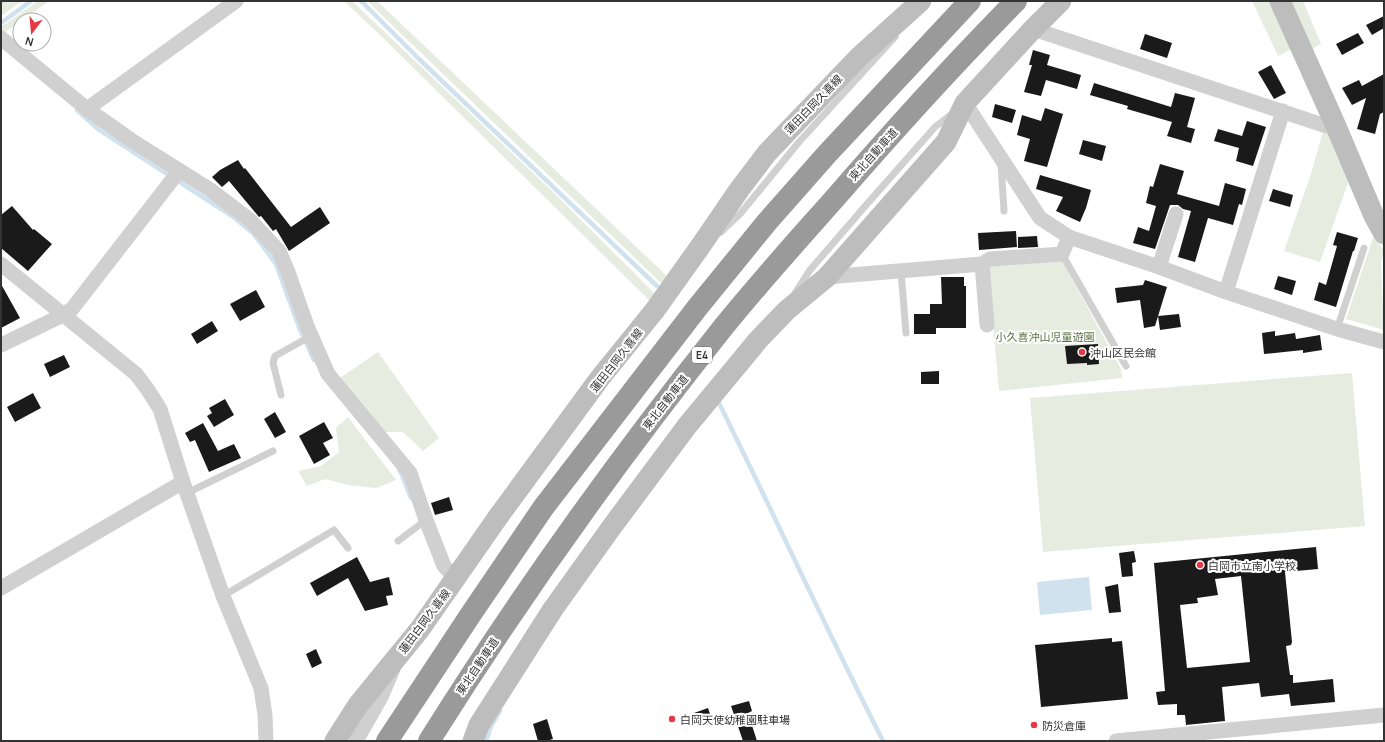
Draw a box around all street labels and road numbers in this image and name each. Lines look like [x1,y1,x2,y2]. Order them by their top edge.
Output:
street label: 蓮田白岡久喜線 [781,71,845,137]
street label: 東北自動車道 [845,124,901,184]
street label: 蓮田白岡久喜線 [586,325,646,395]
road number: E4 [692,347,712,363]
street label: 東北自動車道 [639,371,691,433]
street label: 蓮田白岡久喜線 [395,586,453,656]
street label: 東北自動車道 [452,634,502,698]

